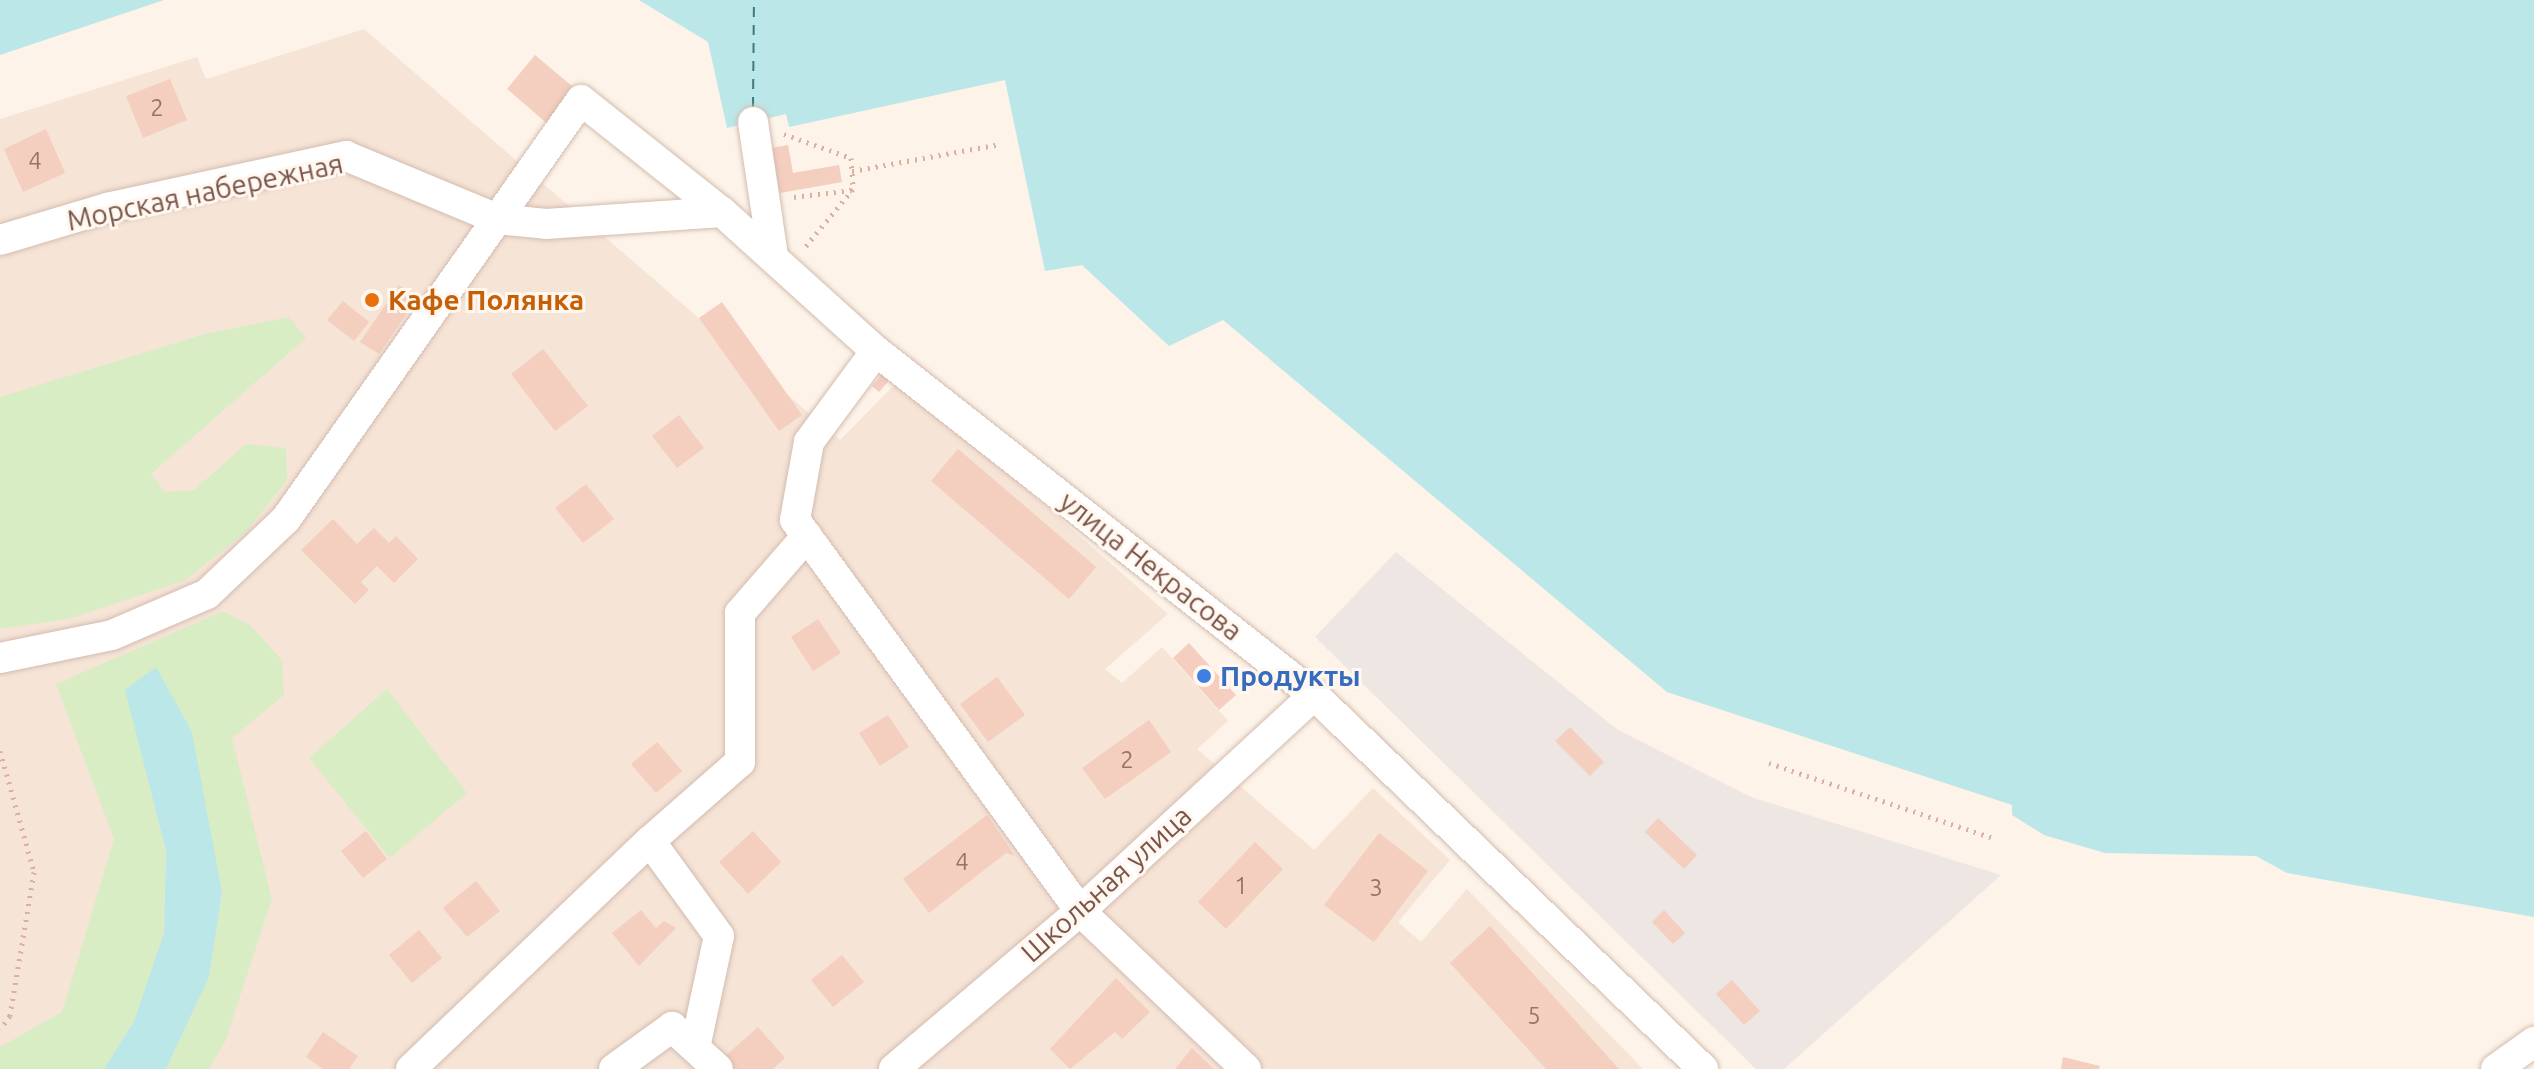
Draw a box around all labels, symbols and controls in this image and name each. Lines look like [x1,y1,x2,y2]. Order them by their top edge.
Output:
house number: 2 [150,94,164,122]
street label: Морская набережная [64,146,346,238]
house number: 4 [28,147,42,175]
place label: Кафе Полянка [388,283,584,317]
marker: Кафе Полянка [363,291,381,309]
street label: улица Некрасова [1053,484,1249,648]
place label: Продукты [1220,659,1361,693]
marker: Продукты [1195,667,1213,685]
house number: 2 [1120,746,1134,774]
street label: Школьная улица [1014,799,1198,969]
house number: 4 [955,848,969,876]
house number: 1 [1234,872,1248,900]
house number: 3 [1369,874,1383,902]
house number: 5 [1527,1002,1541,1030]

